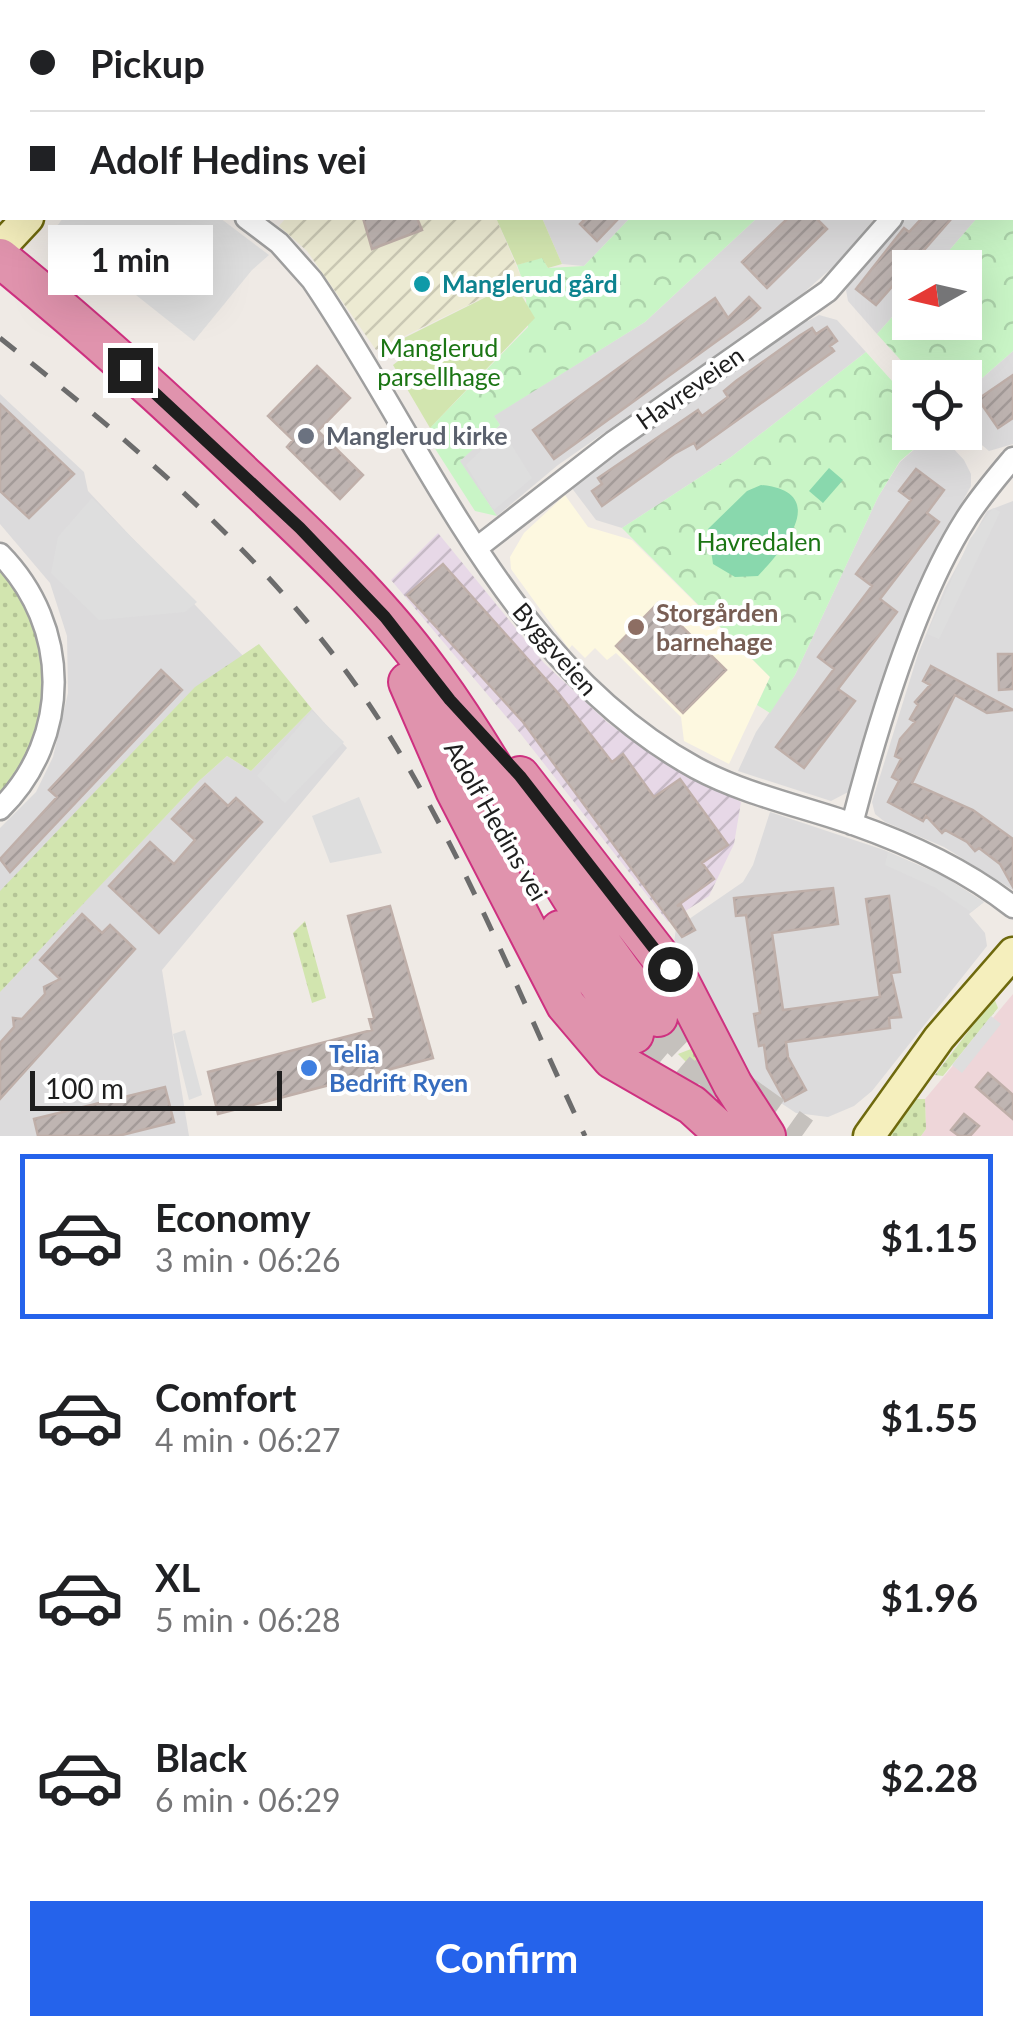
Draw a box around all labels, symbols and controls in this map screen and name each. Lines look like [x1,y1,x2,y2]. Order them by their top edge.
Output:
text: Pickup [90,40,205,86]
text: Adolf Hedins vei [90,136,367,182]
callout: 1 min [48,225,212,295]
text: 1 min [91,240,170,279]
north arrow [892,250,982,340]
map controls [892,250,982,450]
place label: Manglerud gård [442,268,618,298]
marker: Manglerud gård [411,273,433,295]
park label: Manglerud parsellhage [377,332,501,391]
street label: Havreveien [630,339,749,435]
route end [108,348,153,393]
button: locate [892,360,982,450]
place label: Manglerud kirke [326,420,508,450]
marker: Manglerud kirke [295,425,317,447]
park label: Havredalen [696,526,822,556]
street label: Byggveien [507,596,604,701]
place label: Storgården barnehage [656,597,778,656]
marker: Storgården barnehage [625,616,647,638]
street label: Adolf Hedins vei [439,735,555,906]
route start [648,947,693,992]
place label: Telia Bedrift Ryen [329,1038,468,1097]
marker: Telia Bedrift Ryen [298,1057,320,1079]
scale bar [30,1066,282,1110]
text: 100 m [45,1071,124,1105]
icon: car [35,1192,125,1282]
text: Economy [155,1194,310,1240]
text: $1.15 [881,1214,978,1260]
text: 3 min · 06:26 [155,1240,341,1279]
icon: car [35,1372,125,1462]
text: Comfort [155,1374,296,1420]
text: $1.55 [881,1394,978,1440]
text: 4 min · 06:27 [155,1420,341,1459]
icon: car [35,1552,125,1642]
text: XL [155,1554,200,1600]
text: $1.96 [881,1574,978,1620]
text: 5 min · 06:28 [155,1600,341,1639]
icon: car [35,1732,125,1822]
text: Black [155,1734,247,1780]
text: $2.28 [881,1754,978,1800]
text: 6 min · 06:29 [155,1780,341,1819]
button: Confirm [30,1901,983,2016]

